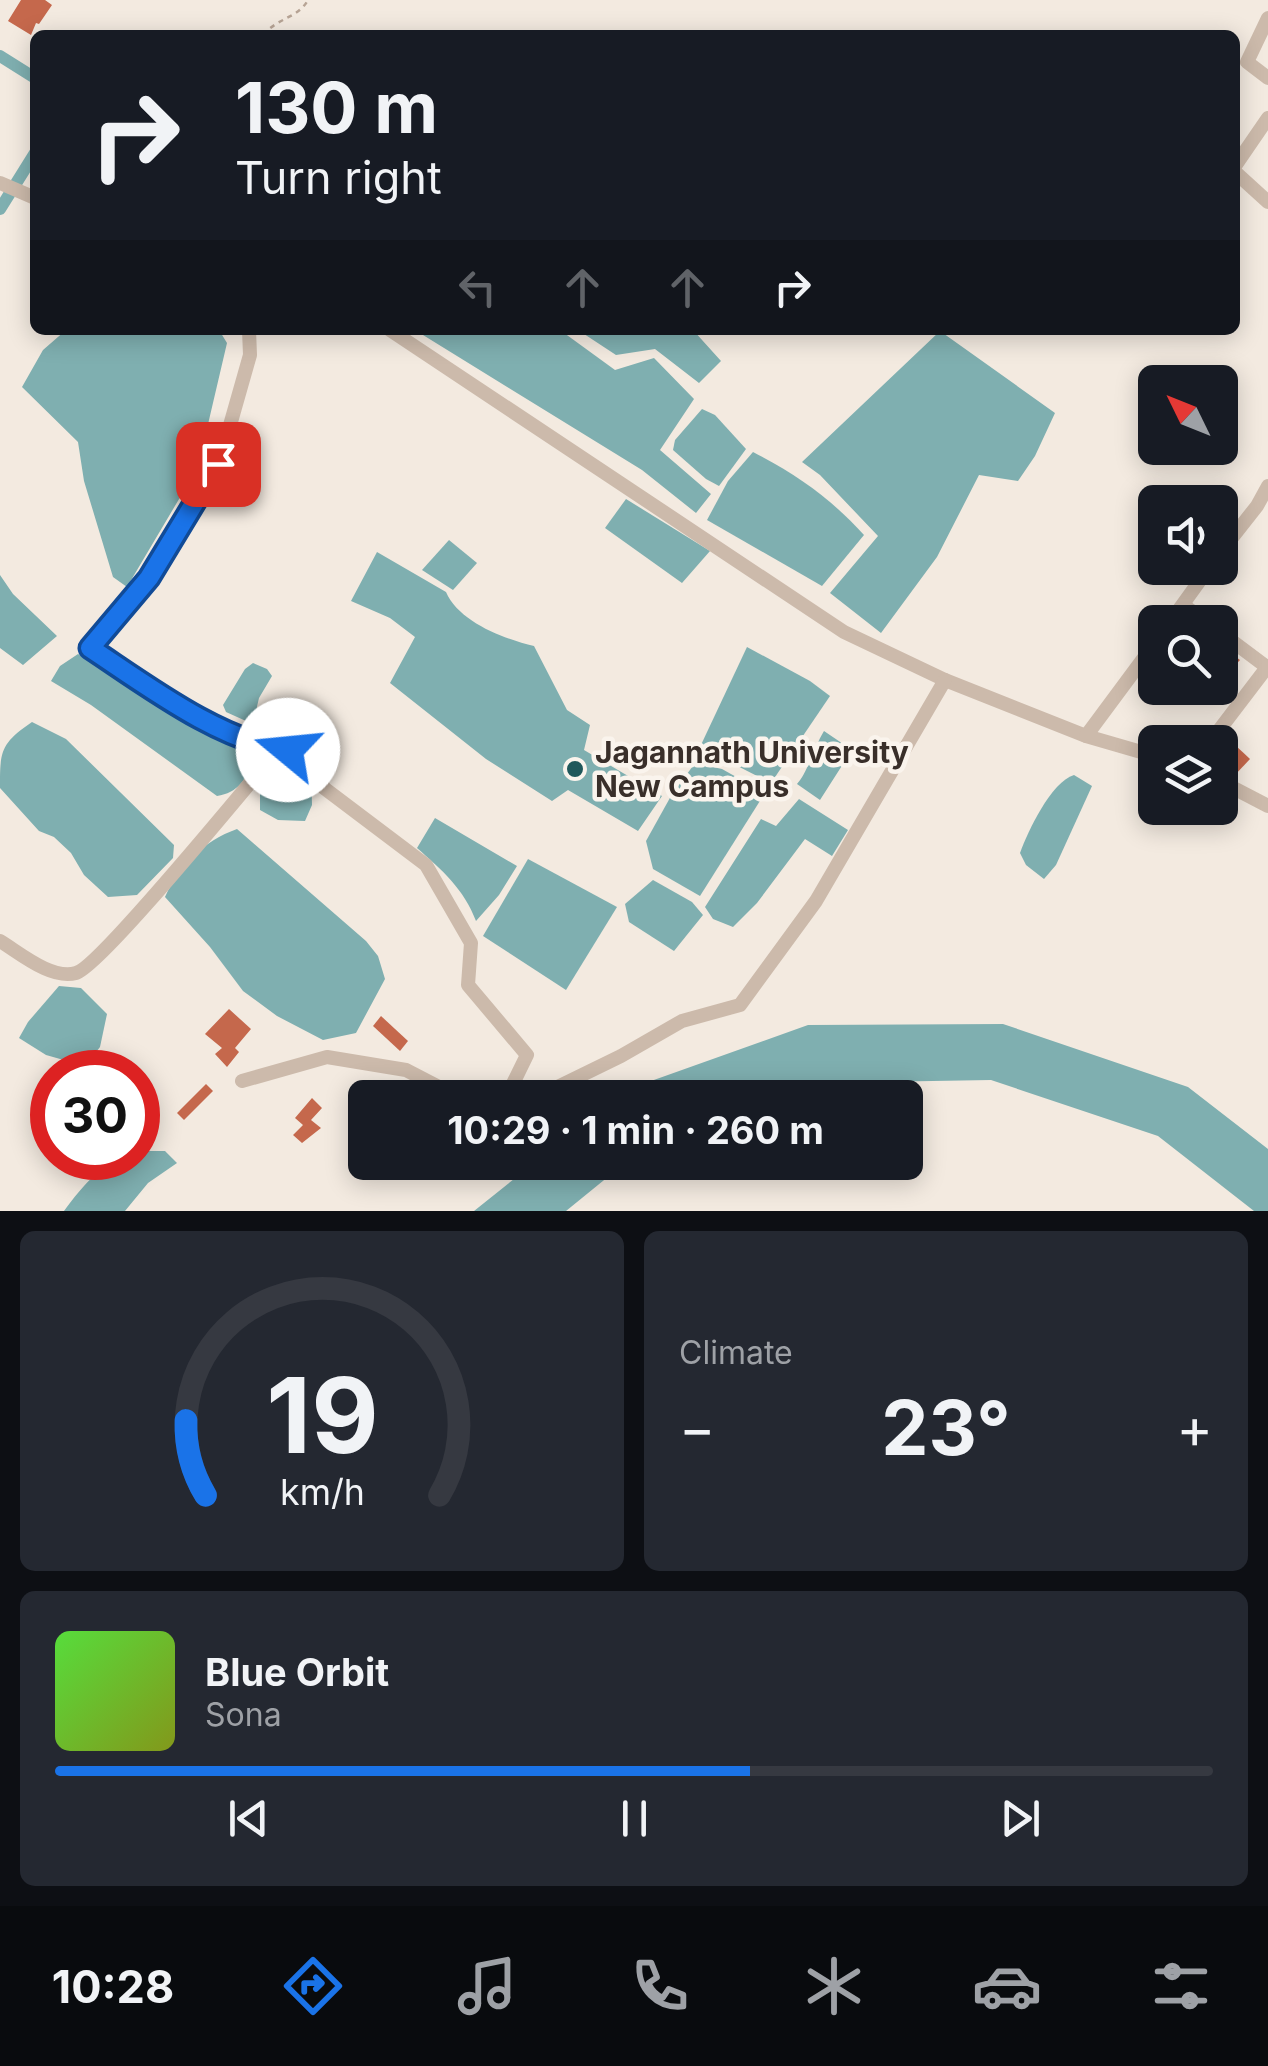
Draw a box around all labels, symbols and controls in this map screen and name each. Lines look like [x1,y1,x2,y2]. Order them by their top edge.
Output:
text: 130 m [235,65,438,150]
icon: right [70,70,200,200]
text: Turn right [235,150,442,205]
icon: left [450,260,505,315]
icon: ahead [555,260,610,315]
icon: ahead [660,260,715,315]
icon: right [765,260,820,315]
north arrow [1138,365,1238,465]
map controls [1138,365,1238,825]
pin [176,422,261,507]
icon: arrive [191,437,246,492]
button: sound [1138,485,1238,585]
button: search [1138,605,1238,705]
position arrow [236,698,340,802]
button: layers [1138,725,1238,825]
place label: Jagannath University New Campus [595,734,909,804]
marker: Jagannath University New Campus [564,758,586,780]
speed limit sign: 30 [30,1050,160,1180]
text: 10:29 · 1 min · 260 m [447,1107,824,1153]
text: Climate [679,1333,793,1372]
text: 19 [266,1352,378,1478]
text: 23° [881,1382,1011,1473]
text: − [679,1395,715,1461]
text: + [1177,1395,1213,1461]
text: km/h [280,1470,364,1514]
text: Blue Orbit [205,1649,389,1695]
text: Sona [205,1695,282,1734]
icon: previous [221,1791,276,1846]
icon: pause [607,1791,662,1846]
icon: next [993,1791,1048,1846]
icon: directions [278,1951,348,2021]
icon: music [452,1951,522,2021]
icon: phone [625,1951,695,2021]
icon: climate [799,1951,869,2021]
icon: car [972,1951,1042,2021]
icon: filters [1146,1951,1216,2021]
text: 10:28 [52,1959,174,2014]

